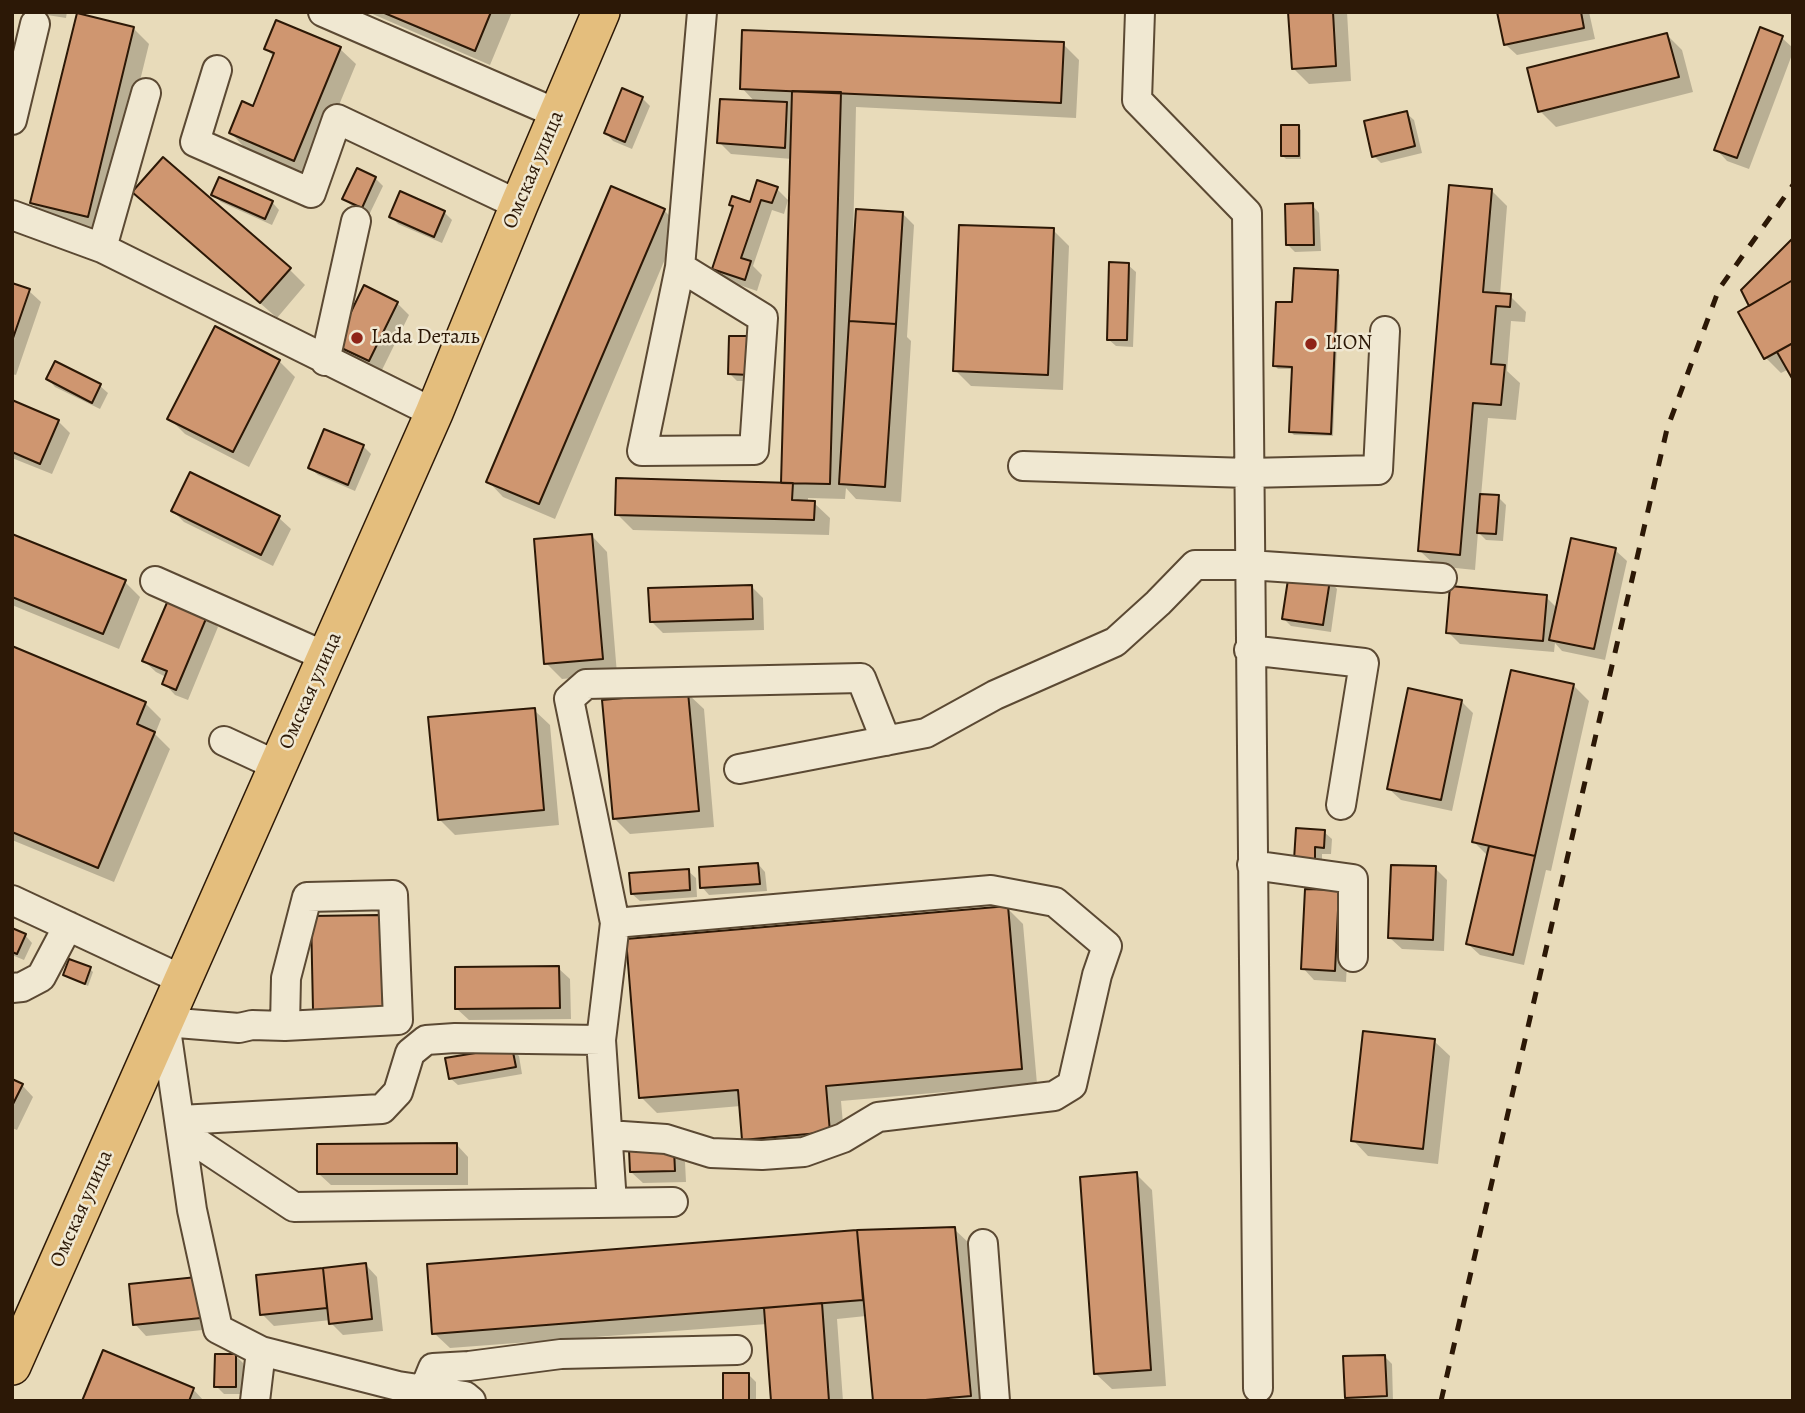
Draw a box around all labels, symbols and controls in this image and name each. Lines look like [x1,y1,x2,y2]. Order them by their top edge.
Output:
street label: Омская улица [498,107,570,233]
place label: Lada Dеталь [371,325,480,351]
marker: Lada Dеталь [349,330,365,346]
place label: LION [1325,331,1372,357]
marker: LION [1303,336,1319,352]
street label: Омская улица [274,628,348,754]
street label: Омская улица [45,1146,119,1272]

